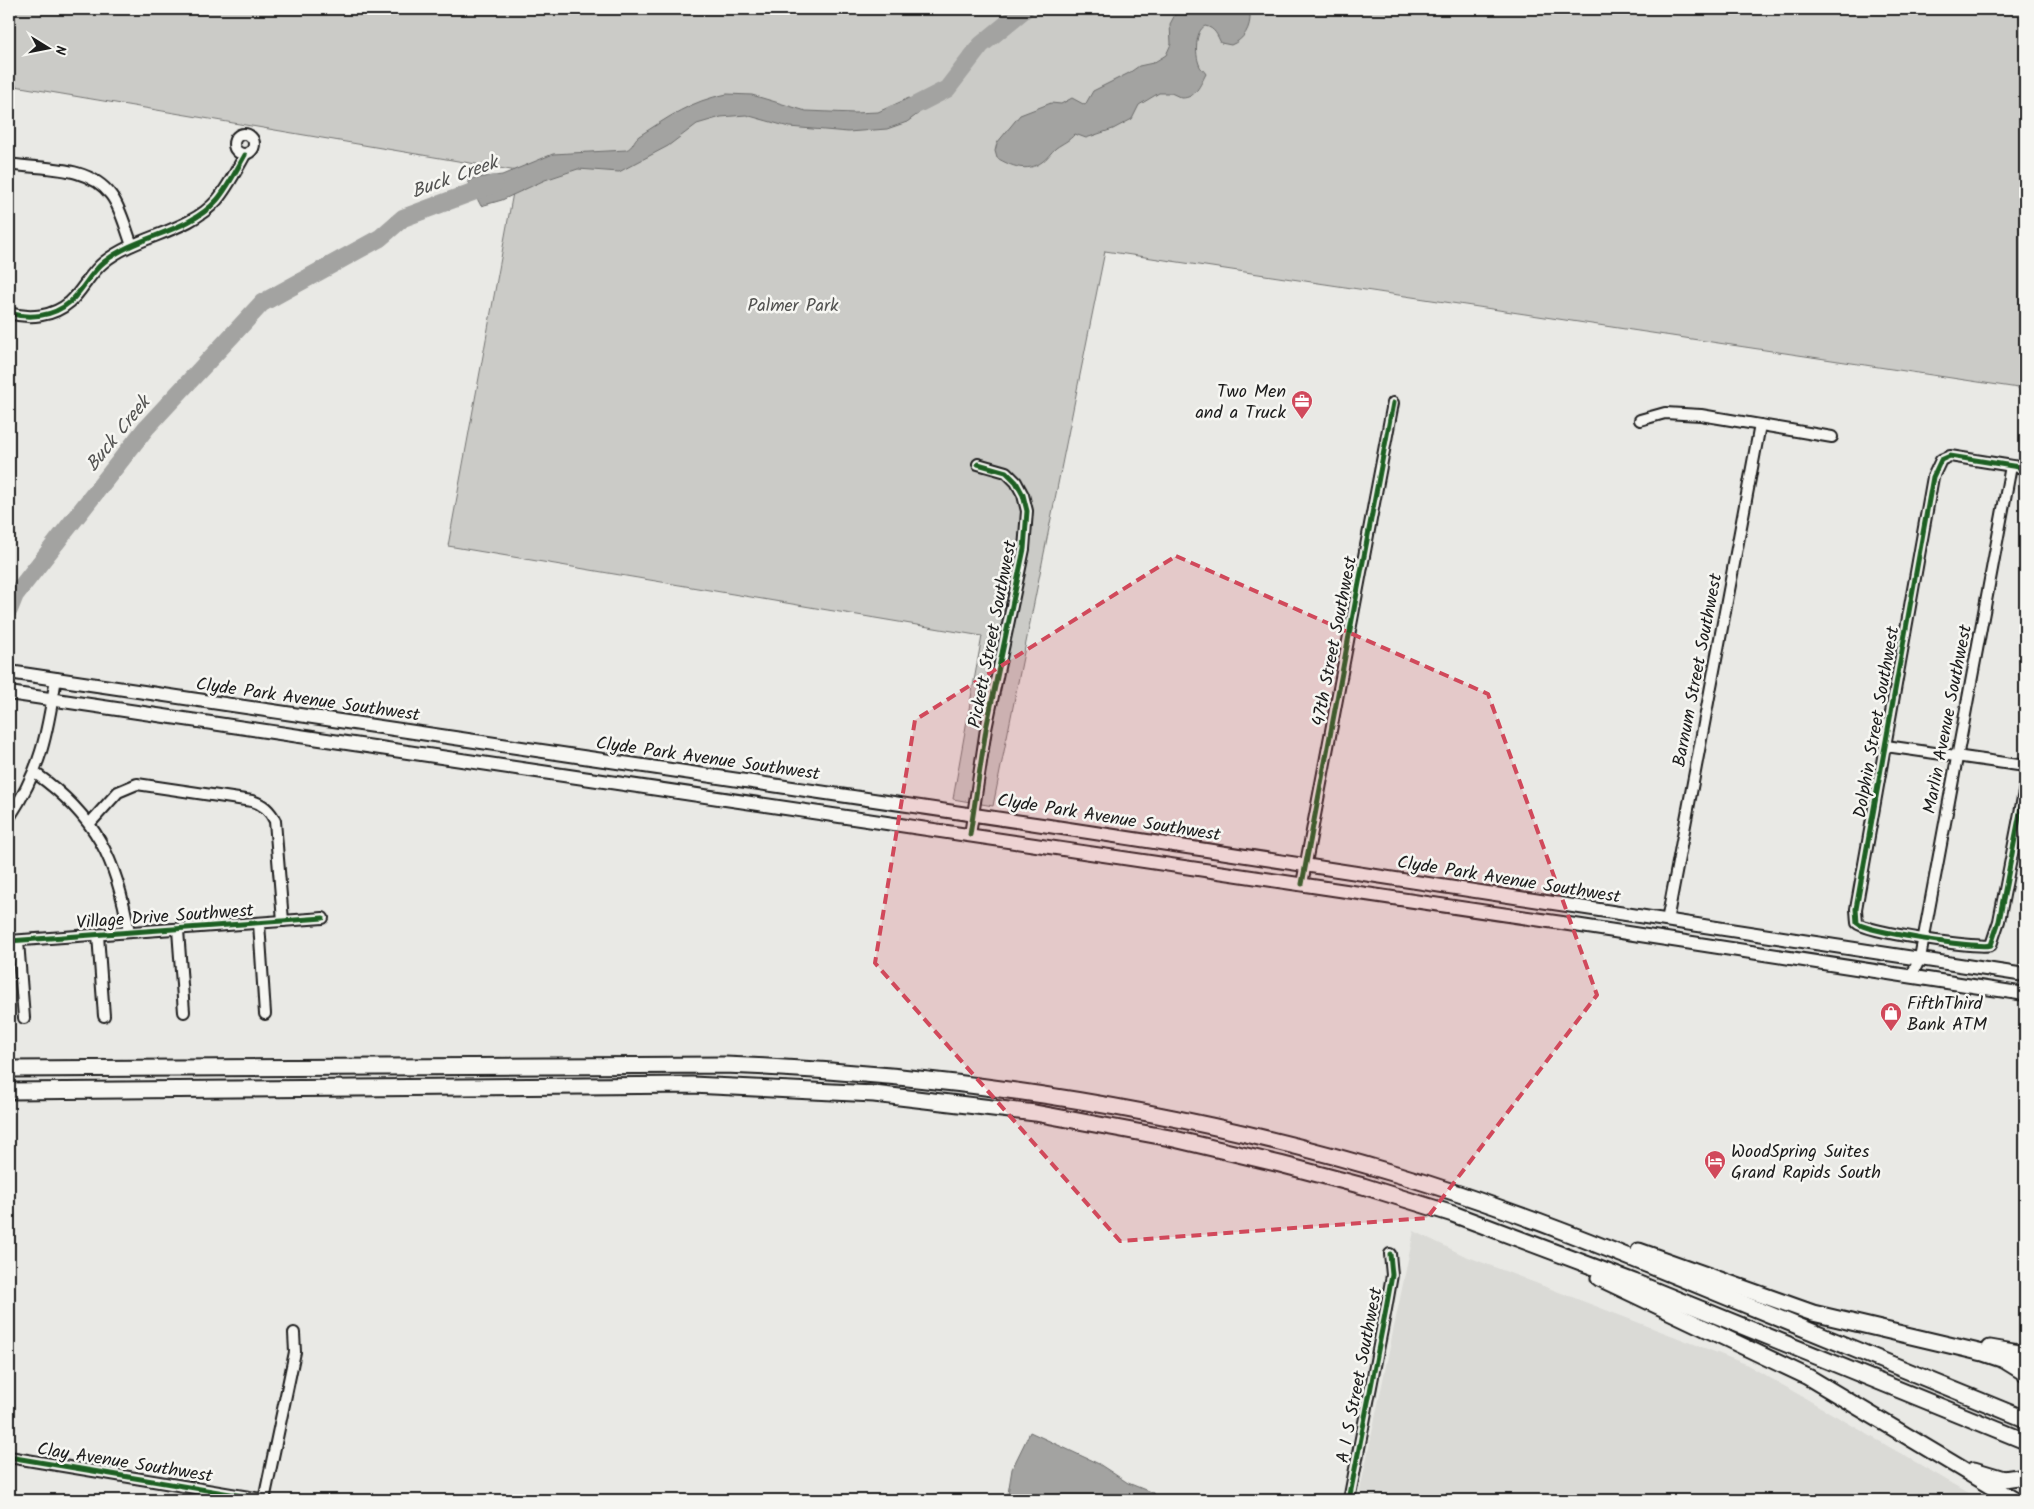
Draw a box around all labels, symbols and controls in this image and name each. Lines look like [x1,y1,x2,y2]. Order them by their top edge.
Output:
north arrow [22,22,72,72]
text: N [48,44,71,57]
water label: Buck Creek [407,147,505,207]
park label: Palmer Park [748,292,839,321]
place label: Two Men and a Truck [1195,378,1287,428]
water label: Buck Creek [79,387,160,479]
office icon: Two Men and a Truck [1290,389,1314,420]
street label: Pickett Street Southwest [961,537,1026,731]
street label: 47th Street Southwest [1305,553,1366,729]
street label: Barnum Street Southwest [1666,570,1732,769]
street label: Marlin Avenue Southwest [1916,621,1981,816]
street label: Dolphin Street Southwest [1846,623,1909,820]
street label: Clyde Park Avenue Southwest [194,670,423,731]
street label: Clyde Park Avenue Southwest [594,729,823,790]
street label: Clyde Park Avenue Southwest [995,786,1224,851]
street label: Clyde Park Avenue Southwest [1395,848,1624,913]
street label: Village Drive Southwest [76,897,256,938]
place label: FifthThird Bank ATM [1907,990,1988,1040]
shop icon: FifthThird Bank ATM [1879,1001,1903,1032]
place label: WoodSpring Suites Grand Rapids South [1731,1138,1881,1188]
hotel icon: WoodSpring Suites Grand Rapids South [1703,1149,1727,1180]
street label: A I S Street Southwest [1329,1284,1392,1466]
street label: Clay Avenue Southwest [35,1435,216,1492]

